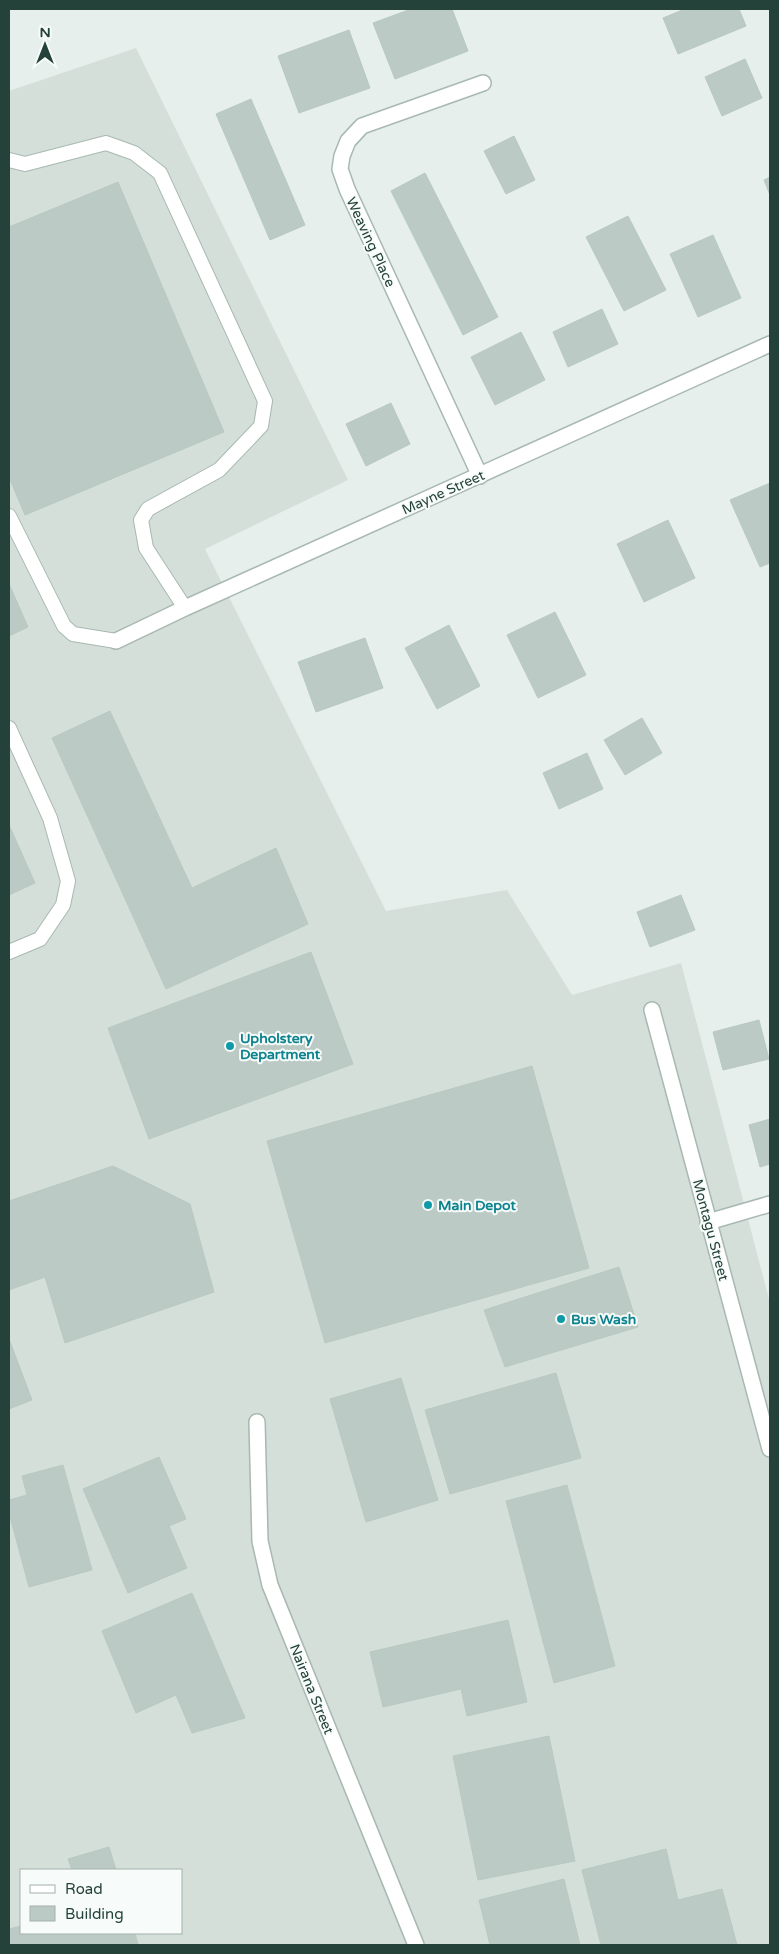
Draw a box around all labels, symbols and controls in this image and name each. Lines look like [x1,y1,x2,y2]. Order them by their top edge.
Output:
north arrow [20,20,70,70]
text: N [39,24,51,41]
street label: Weaving Place [342,195,399,290]
street label: Mayne Street [399,466,488,518]
place label: Upholstery Department [240,1030,321,1063]
marker: Upholstery Department [224,1040,236,1052]
street label: Montagu Street [689,1177,732,1283]
place label: Main Depot [438,1197,517,1214]
marker: Main Depot [422,1199,434,1211]
place label: Bus Wash [571,1311,636,1328]
marker: Bus Wash [555,1313,567,1325]
street label: Nairana Street [286,1642,338,1737]
legend [20,1869,182,1934]
text: Road [65,1880,103,1898]
text: Building [65,1905,124,1923]

